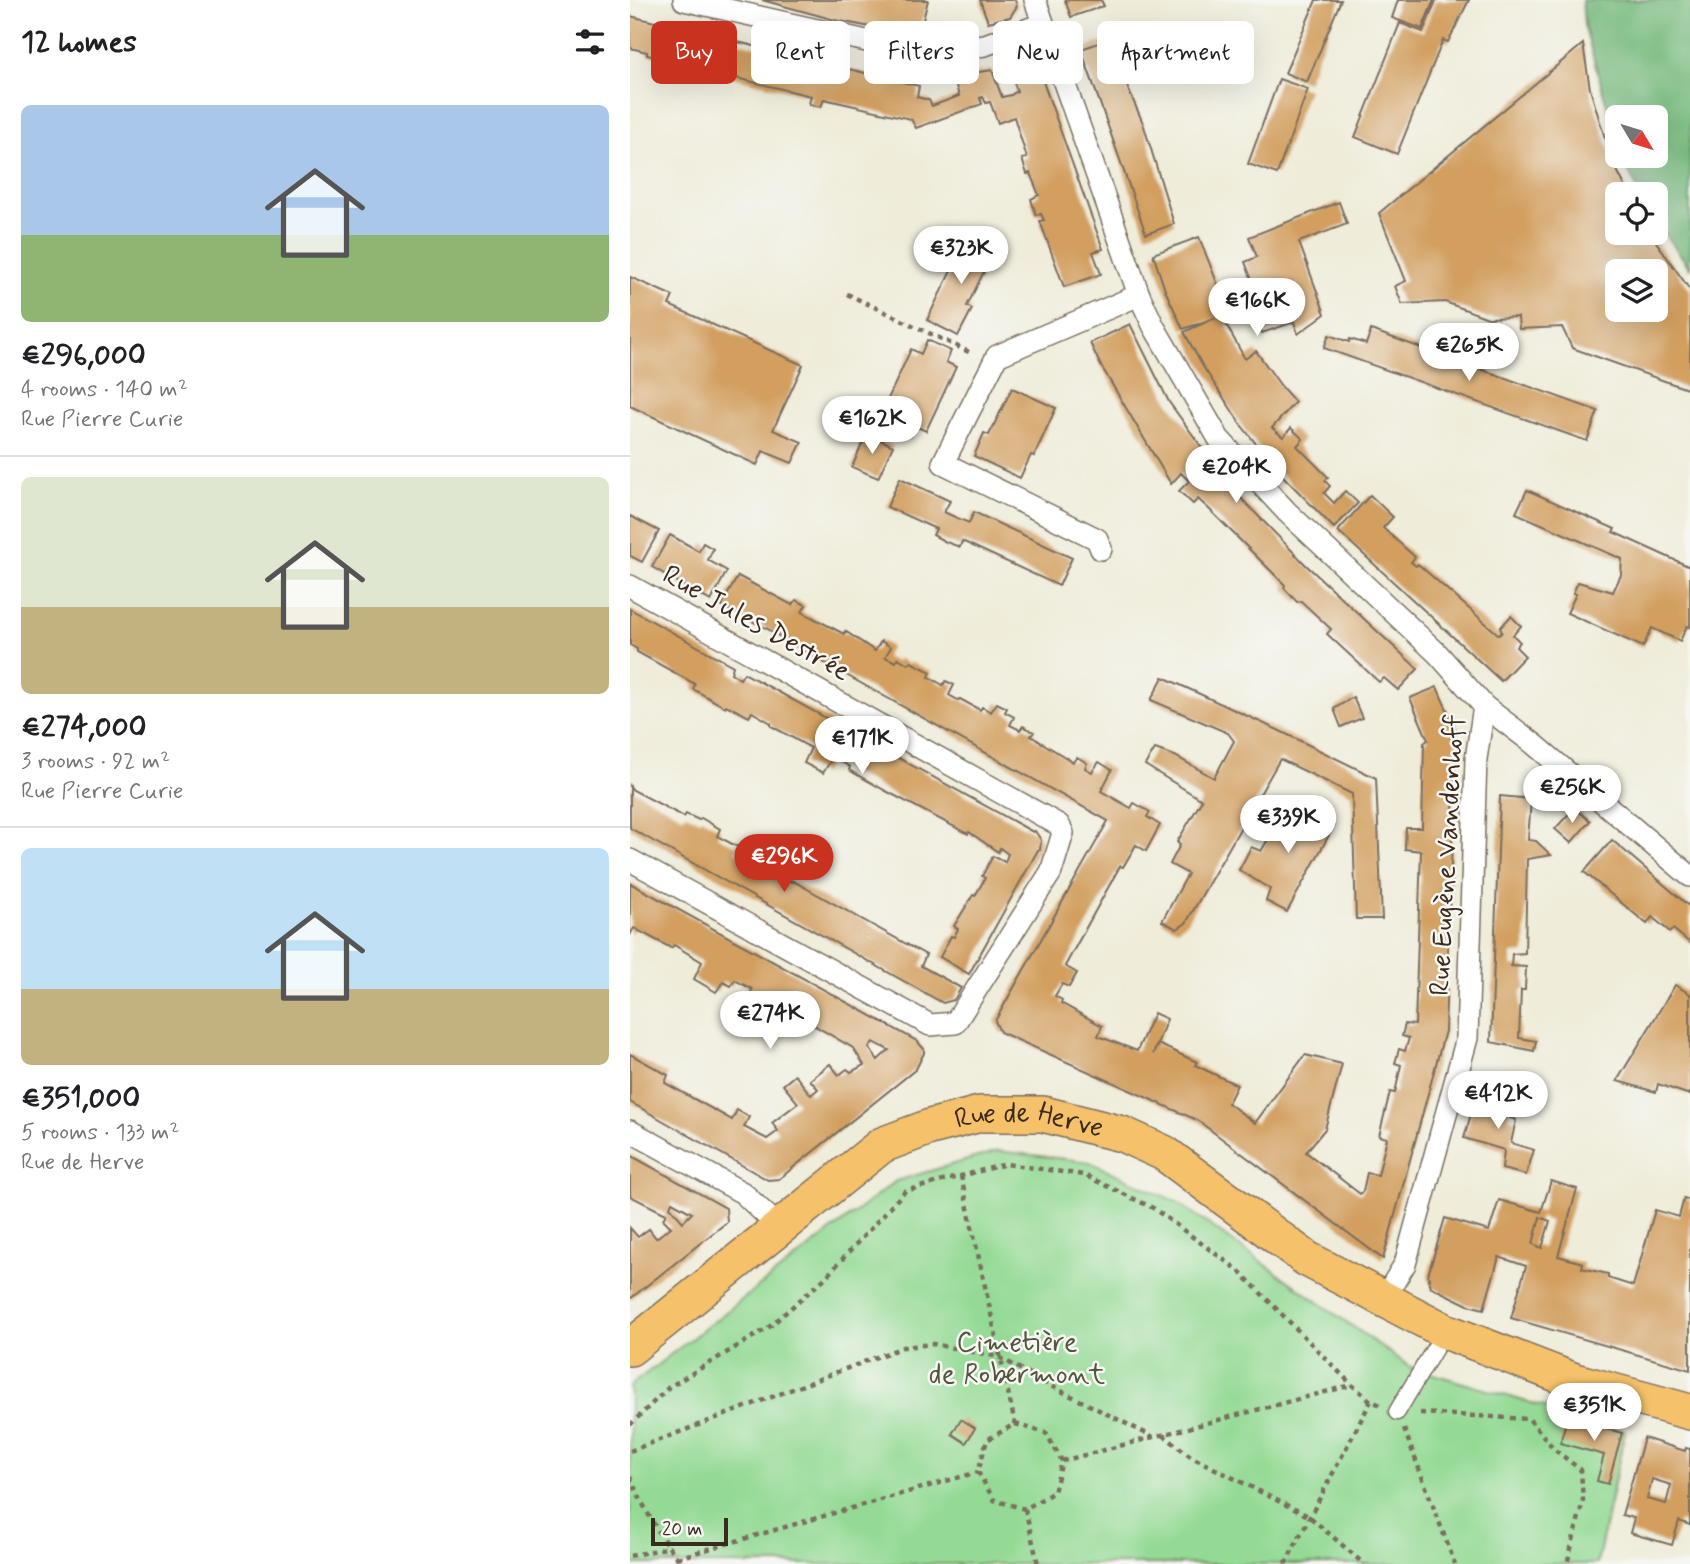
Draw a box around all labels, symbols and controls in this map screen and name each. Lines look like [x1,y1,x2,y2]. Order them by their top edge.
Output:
chip: Buy [651,21,737,84]
chip: Rent [751,21,850,84]
chip: Filters [864,21,979,84]
chip: New [993,21,1083,84]
chip: Apartment [1097,21,1254,84]
text: 12 homes [21,23,137,62]
icon: filters [571,23,609,61]
north arrow [1605,105,1668,168]
map controls [1605,105,1668,322]
icon: home [252,150,378,276]
button: locate [1605,182,1668,245]
pin: €323K [912,226,1010,286]
text: €323K [929,234,993,264]
button: layers [1605,259,1668,322]
pin: €166K [1208,278,1306,338]
text: €166K [1224,286,1290,316]
pin: €265K [1420,324,1518,383]
text: €265K [1435,331,1503,361]
text: €296,000 [21,336,146,375]
text: 4 rooms · 140 m² [21,375,188,405]
pin: €162K [823,396,921,456]
text: €162K [838,404,906,434]
text: Rue Pierre Curie [21,405,183,435]
pin: €204K [1187,446,1285,505]
text: €204K [1201,453,1271,483]
icon: home [252,522,378,648]
street label: Rue Jules Destrée [655,557,857,691]
text: €274,000 [21,708,147,747]
street label: Rue Eugène Vandenhoff [1422,713,1474,997]
pin: €171K [813,716,911,776]
text: €171K [831,724,893,754]
text: 3 rooms · 92 m² [21,747,170,777]
pin: €256K [1523,766,1621,825]
text: €256K [1539,773,1605,803]
text: Rue Pierre Curie [21,777,183,807]
pin: €339K [1239,796,1337,855]
text: €339K [1256,803,1320,833]
pin: €296K [735,834,833,894]
text: €296K [750,842,818,872]
icon: home [252,893,378,1019]
pin: €274K [721,992,819,1051]
text: €274K [736,999,804,1029]
pin: €412K [1449,1072,1547,1131]
text: €351,000 [21,1079,140,1118]
text: €412K [1464,1079,1532,1109]
street label: Rue de Herve [951,1095,1107,1147]
text: 5 rooms · 133 m² [21,1118,180,1148]
text: Rue de Herve [21,1148,144,1178]
park label: Cimetière de Robermont [929,1325,1106,1394]
pin: €351K [1545,1384,1643,1443]
text: €351K [1563,1391,1625,1421]
scale bar [651,1515,728,1547]
text: 20 m [662,1517,702,1542]

